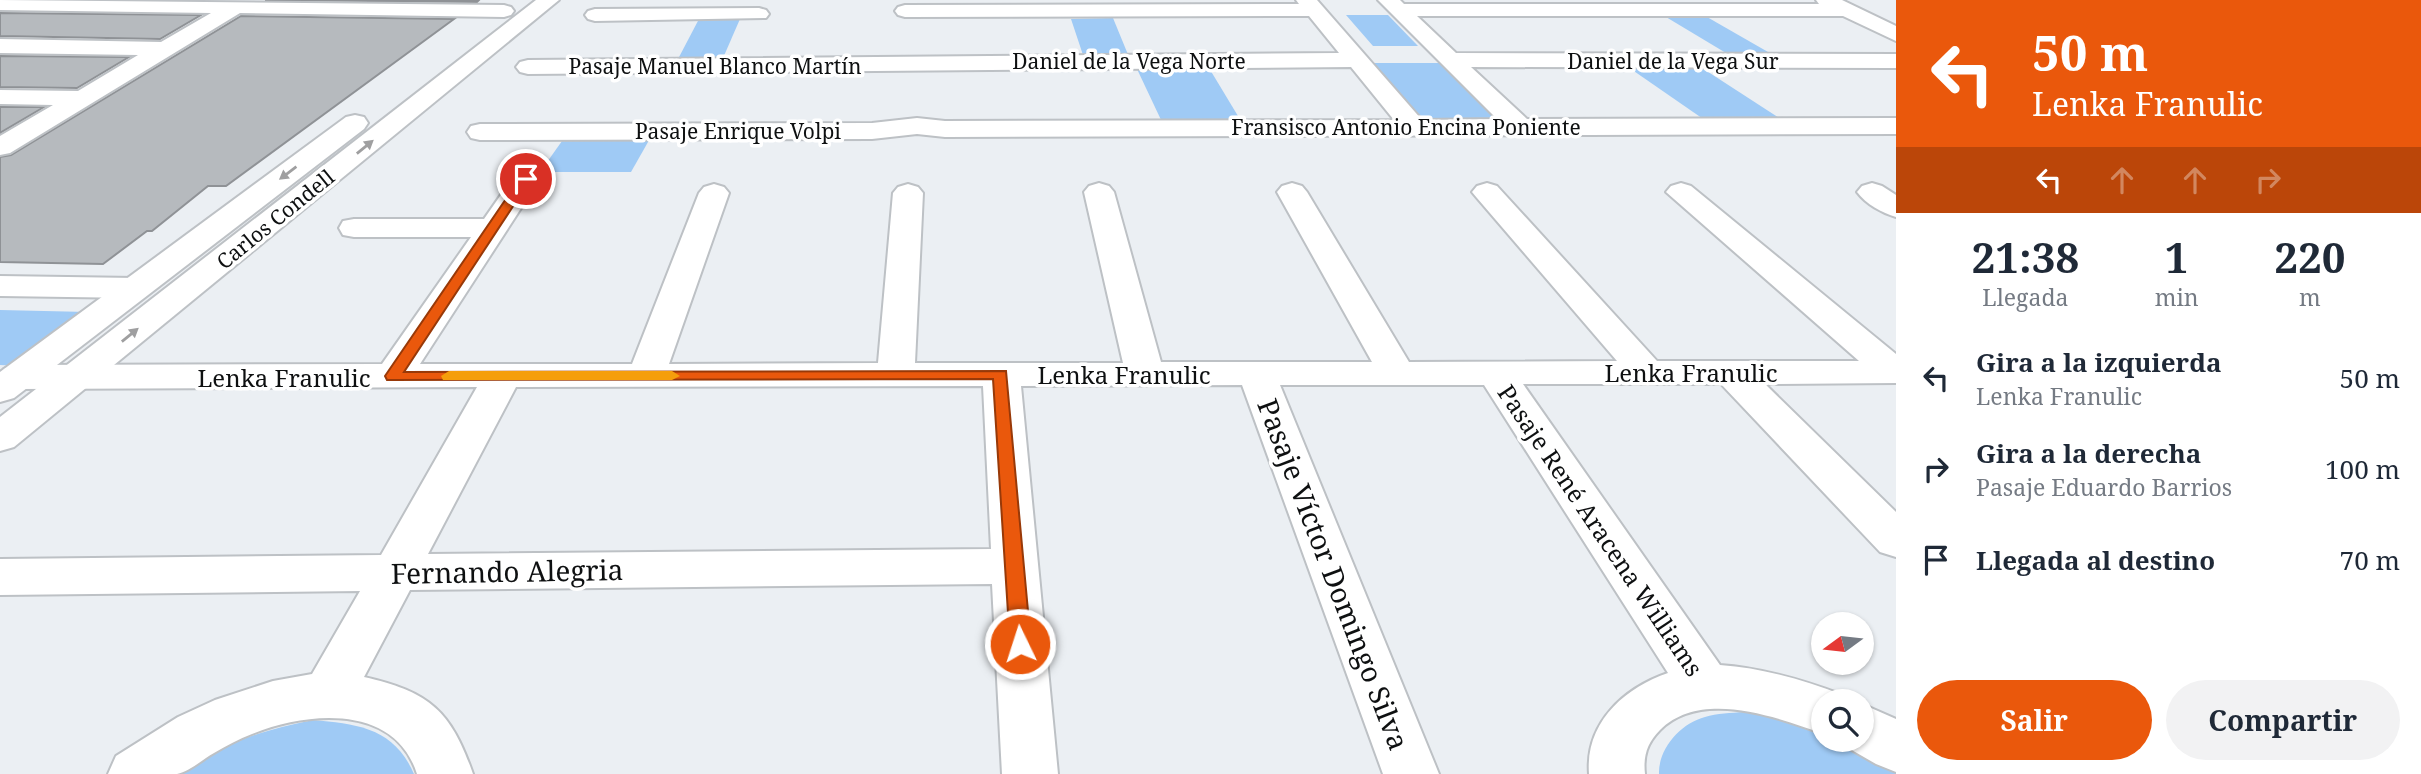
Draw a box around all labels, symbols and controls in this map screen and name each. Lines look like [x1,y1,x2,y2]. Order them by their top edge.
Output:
text: 50 m [2032,19,2148,85]
icon: left [1917,28,2008,119]
street label: Daniel de la Vega Norte [1012,47,1246,75]
street label: Daniel de la Vega Sur [1567,47,1779,75]
street label: Pasaje Manuel Blanco Martín [569,52,862,80]
text: Lenka Franulic [2032,82,2263,125]
street label: Fransisco Antonio Encina Poniente [1231,113,1581,141]
street label: Pasaje Enrique Volpi [635,117,841,145]
one-way arrow [357,140,374,155]
pin [496,149,556,209]
icon: arrive [507,160,545,198]
icon: left [2030,161,2068,199]
icon: ahead [2103,161,2141,199]
icon: ahead [2176,161,2214,199]
icon: right [2249,161,2287,199]
street label: Carlos Condell [210,163,340,275]
one-way arrow [279,166,297,181]
text: 21:38 [1972,228,2079,285]
text: 1 [2165,228,2189,285]
text: 220 [2274,228,2345,285]
text: Llegada [1982,281,2068,313]
text: min [2155,281,2199,313]
text: m [2299,281,2321,313]
one-way arrow [121,327,139,342]
text: Gira a la izquierda [1976,344,2222,380]
street label: Lenka Franulic [1604,356,1778,389]
street label: Lenka Franulic [1037,358,1211,391]
icon: left [1917,359,1955,397]
text: 50 m [2340,360,2400,396]
street label: Lenka Franulic [197,361,371,394]
street label: Pasaje René Aracena Williams [1491,378,1711,682]
text: Lenka Franulic [1976,380,2142,412]
street label: Pasaje Víctor Domingo Silva [1249,393,1419,755]
text: Gira a la derecha [1976,435,2201,471]
icon: right [1917,450,1955,488]
text: 100 m [2325,451,2400,487]
text: Pasaje Eduardo Barrios [1976,471,2232,503]
icon: arrive [1917,541,1955,579]
text: Llegada al destino [1976,542,2215,578]
text: 70 m [2340,542,2400,578]
street label: Fernando Alegria [390,550,624,592]
position arrow [983,607,1057,681]
north arrow [1811,612,1874,676]
map controls [1811,612,1874,752]
button: Salir [1917,680,2152,760]
button: Compartir [2166,680,2400,760]
button: search [1811,689,1874,752]

